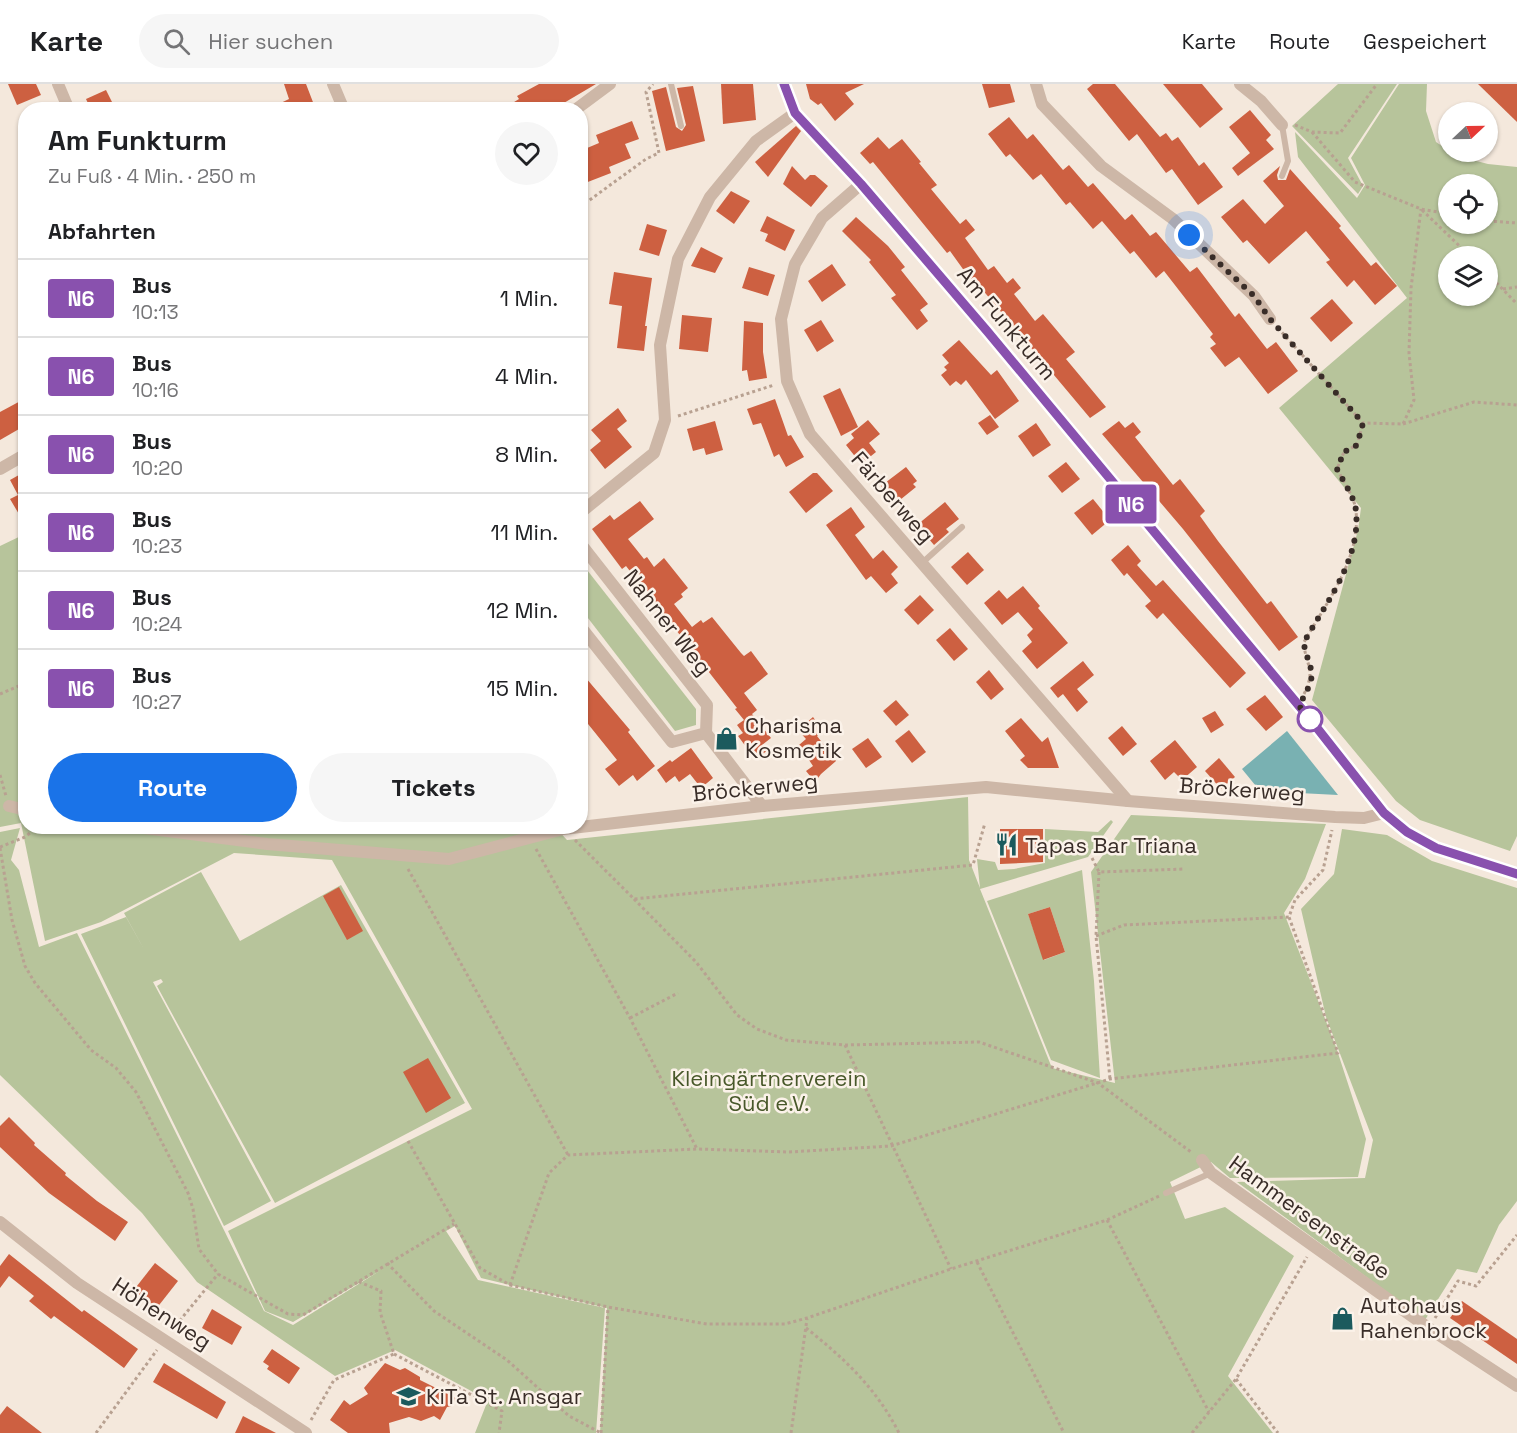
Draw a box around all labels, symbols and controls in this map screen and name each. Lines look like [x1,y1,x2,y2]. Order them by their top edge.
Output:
search box [139,14,559,68]
text: Karte [30,23,103,59]
icon: search [160,25,193,58]
text: Hier suchen [208,27,333,55]
text: Karte [1182,28,1236,55]
text: Route [1269,28,1330,55]
text: Gespeichert [1363,28,1487,55]
north arrow [1438,102,1498,162]
map controls [1438,102,1498,306]
text: Am Funkturm [48,122,227,158]
button: heart [495,122,558,185]
text: Zu Fuß · 4 Min. · 250 m [48,163,256,189]
button: locate [1438,174,1498,234]
text: Abfahrten [48,217,156,245]
your location [1174,220,1204,250]
button: layers [1438,246,1498,306]
street label: Am Funkturm [951,260,1063,386]
text: Bus [132,271,172,299]
text: 1 Min. [500,284,558,312]
text: N6 [67,285,95,312]
text: 10:13 [132,299,179,325]
text: Bus [132,349,172,377]
text: 4 Min. [495,362,558,390]
text: N6 [67,363,95,390]
text: 10:16 [132,377,179,403]
text: Bus [132,427,172,455]
text: 8 Min. [495,440,558,468]
text: N6 [67,441,95,468]
street label: Färberweg [845,445,941,549]
text: 10:20 [132,455,183,481]
line badge: N6 [1104,484,1158,524]
text: N6 [1117,491,1145,518]
text: Bus [132,505,172,533]
text: 11 Min. [490,518,558,546]
text: N6 [67,519,95,546]
text: 10:23 [132,533,182,559]
street label: Nahner Weg [618,563,718,681]
text: Bus [132,583,172,611]
text: 12 Min. [486,596,558,624]
text: N6 [67,597,95,624]
text: 10:24 [132,611,182,637]
text: Bus [132,661,172,689]
text: 15 Min. [486,674,558,702]
text: N6 [67,675,95,702]
text: 10:27 [132,689,181,715]
unlabelled marker [1297,706,1323,732]
place label: Charisma Kosmetik [745,711,842,764]
shop icon: Charisma Kosmetik [714,725,740,751]
button: Route [48,753,297,822]
button: Tickets [309,753,558,822]
street label: Bröckerweg [691,766,819,808]
street label: Bröckerweg [1178,771,1306,807]
place label: Tapas Bar Triana [1025,831,1197,859]
restaurant icon: Tapas Bar Triana [994,832,1020,858]
park label: Kleingärtnerverein Süd e.V. [672,1064,866,1117]
street label: Hammersenstraße [1224,1149,1396,1285]
street label: Höhenweg [107,1271,217,1355]
place label: Autohaus Rahenbrock [1360,1291,1487,1344]
shop icon: Autohaus Rahenbrock [1329,1305,1355,1331]
place label: KiTa St. Ansgar [426,1382,582,1410]
school or university icon: KiTa St. Ansgar [395,1383,421,1409]

